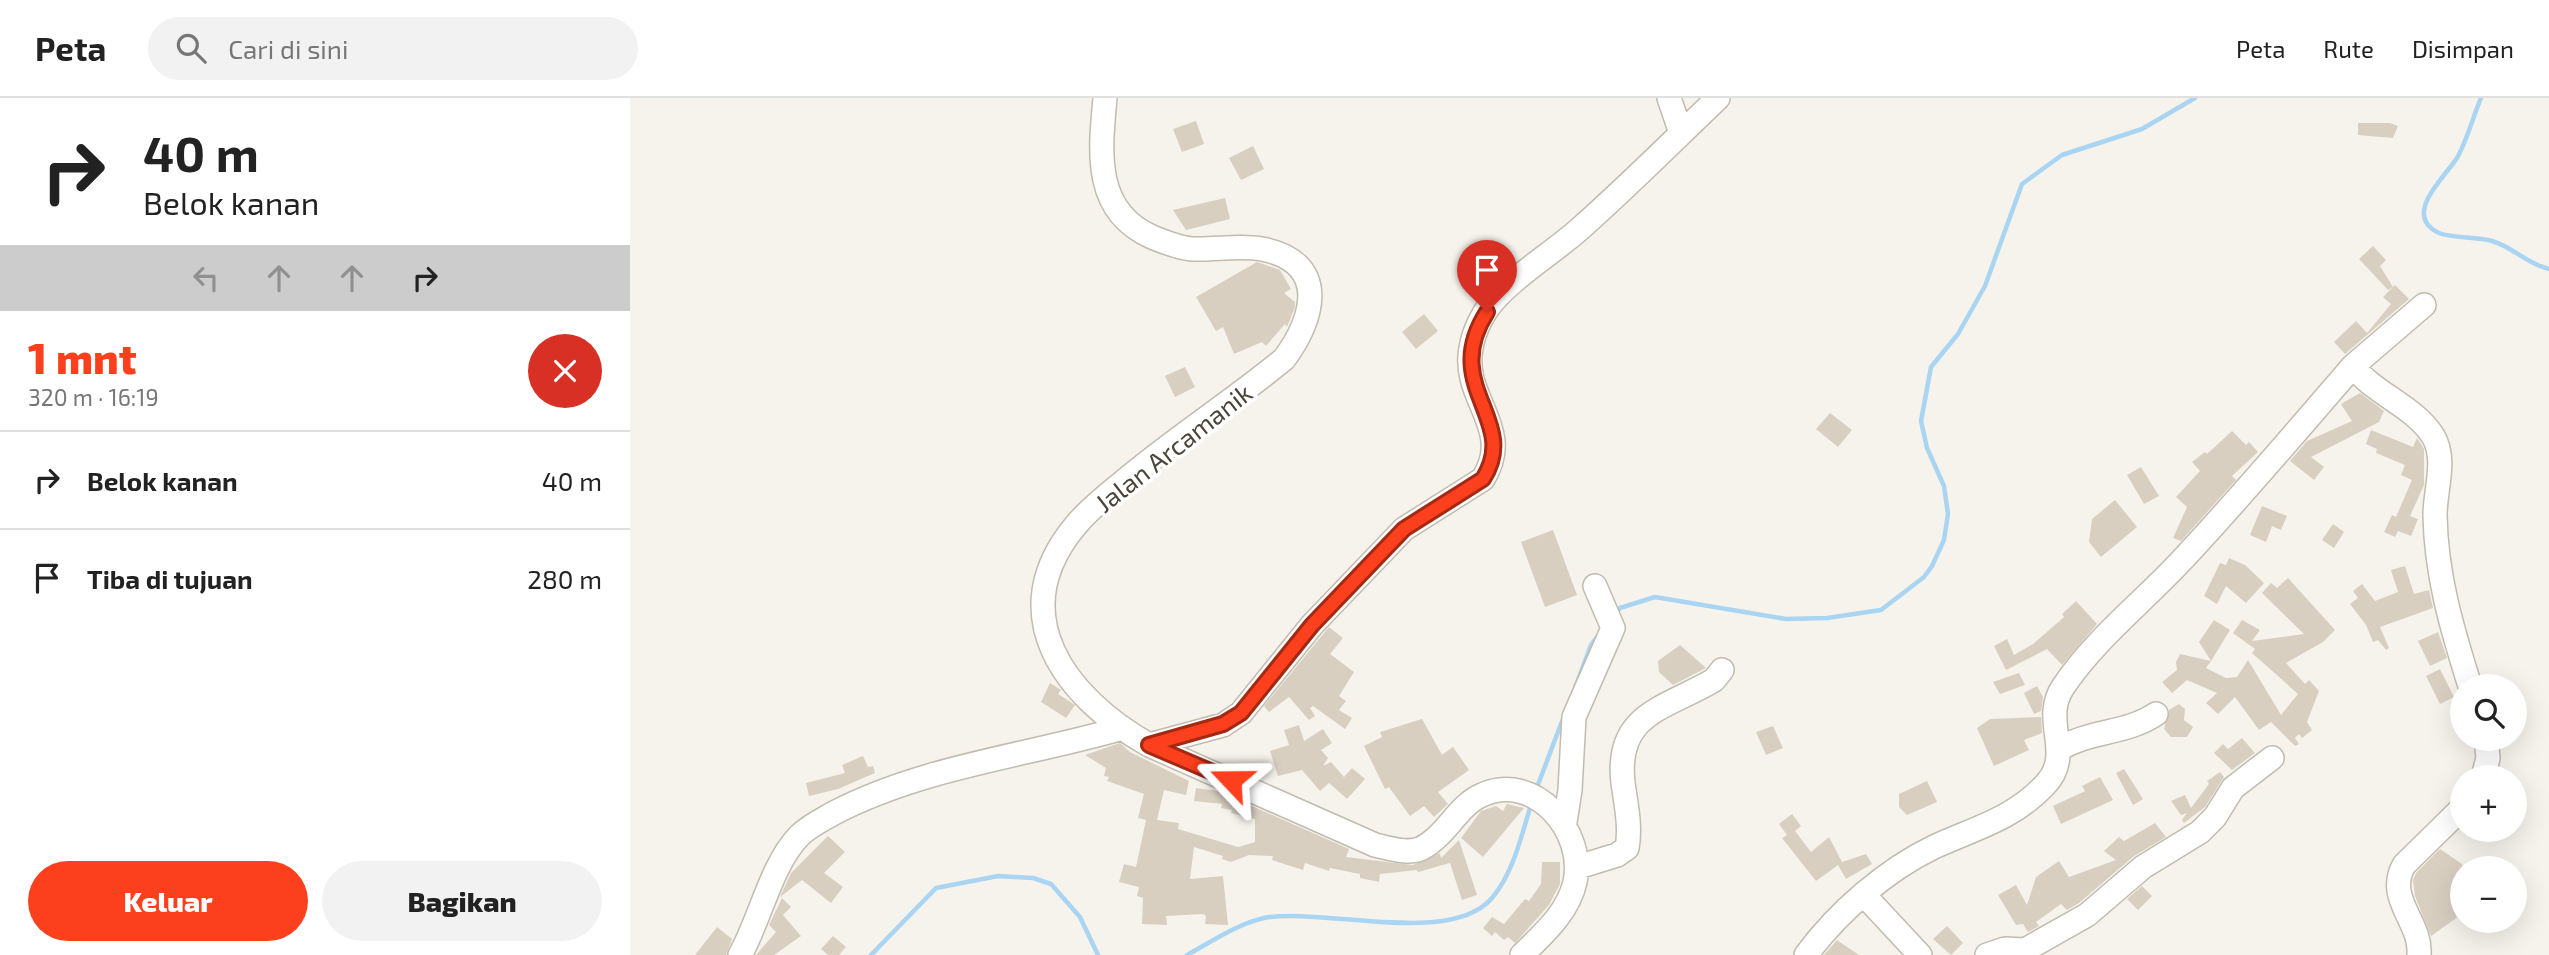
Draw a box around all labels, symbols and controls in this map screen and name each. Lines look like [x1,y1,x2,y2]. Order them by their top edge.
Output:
search box [148,17,638,80]
text: Peta [35,28,106,68]
icon: search [172,29,210,67]
text: Cari di sini [228,33,348,64]
text: Peta [2236,34,2285,63]
text: Rute [2323,34,2374,63]
text: Disimpan [2412,34,2514,63]
text: 40 m [143,123,259,182]
icon: right [28,126,119,217]
text: Belok kanan [143,183,319,221]
pin [1457,240,1517,312]
icon: arrive [1468,251,1506,289]
icon: left [187,259,225,297]
icon: ahead [260,259,298,297]
icon: ahead [333,259,371,297]
icon: right [406,259,444,297]
text: 1 mnt [28,332,137,382]
button: close [528,334,602,408]
street label: Jalan Arcamanik [1088,376,1258,518]
text: 320 m · 16:19 [28,383,159,411]
icon: right [28,461,66,499]
text: Belok kanan [87,465,238,496]
text: 40 m [542,465,602,496]
icon: arrive [28,559,66,597]
text: Tiba di tujuan [87,563,253,594]
text: 280 m [527,563,602,594]
map controls [2450,674,2527,933]
button: search [2450,674,2527,751]
position arrow [1194,743,1268,817]
button: + [2450,765,2527,842]
button: − [2450,856,2527,933]
button: Keluar [28,861,308,941]
button: Bagikan [322,861,602,941]

